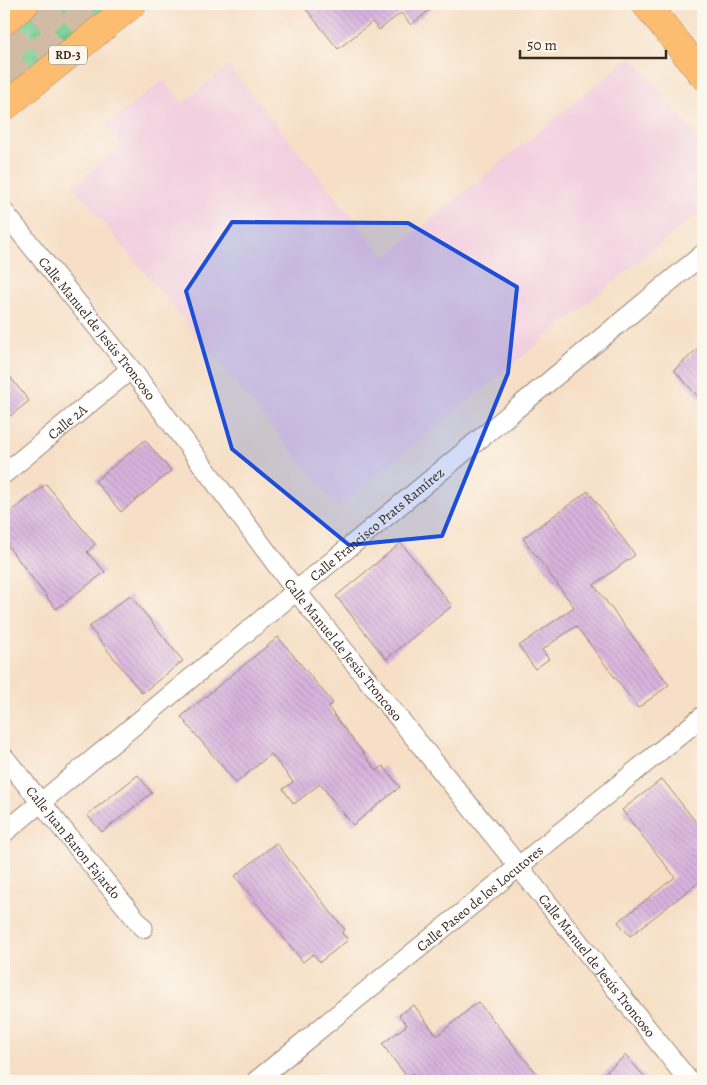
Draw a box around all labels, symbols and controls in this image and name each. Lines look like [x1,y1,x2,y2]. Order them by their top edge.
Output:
scale bar [520,28,666,60]
text: 50 m [527,35,557,55]
road number: RD-3 [49,46,87,64]
street label: Calle Manuel de Jesús Troncoso [34,253,160,404]
street label: Calle 2A [43,399,92,444]
street label: Calle Francisco Prats Ramírez [305,463,448,586]
street label: Calle Manuel de Jesús Troncoso [280,574,407,725]
street label: Calle Juan Baron Fajardo [22,782,125,903]
street label: Calle Paseo de los Locutores [412,841,547,956]
street label: Calle Manuel de Jesús Troncoso [534,890,660,1041]

